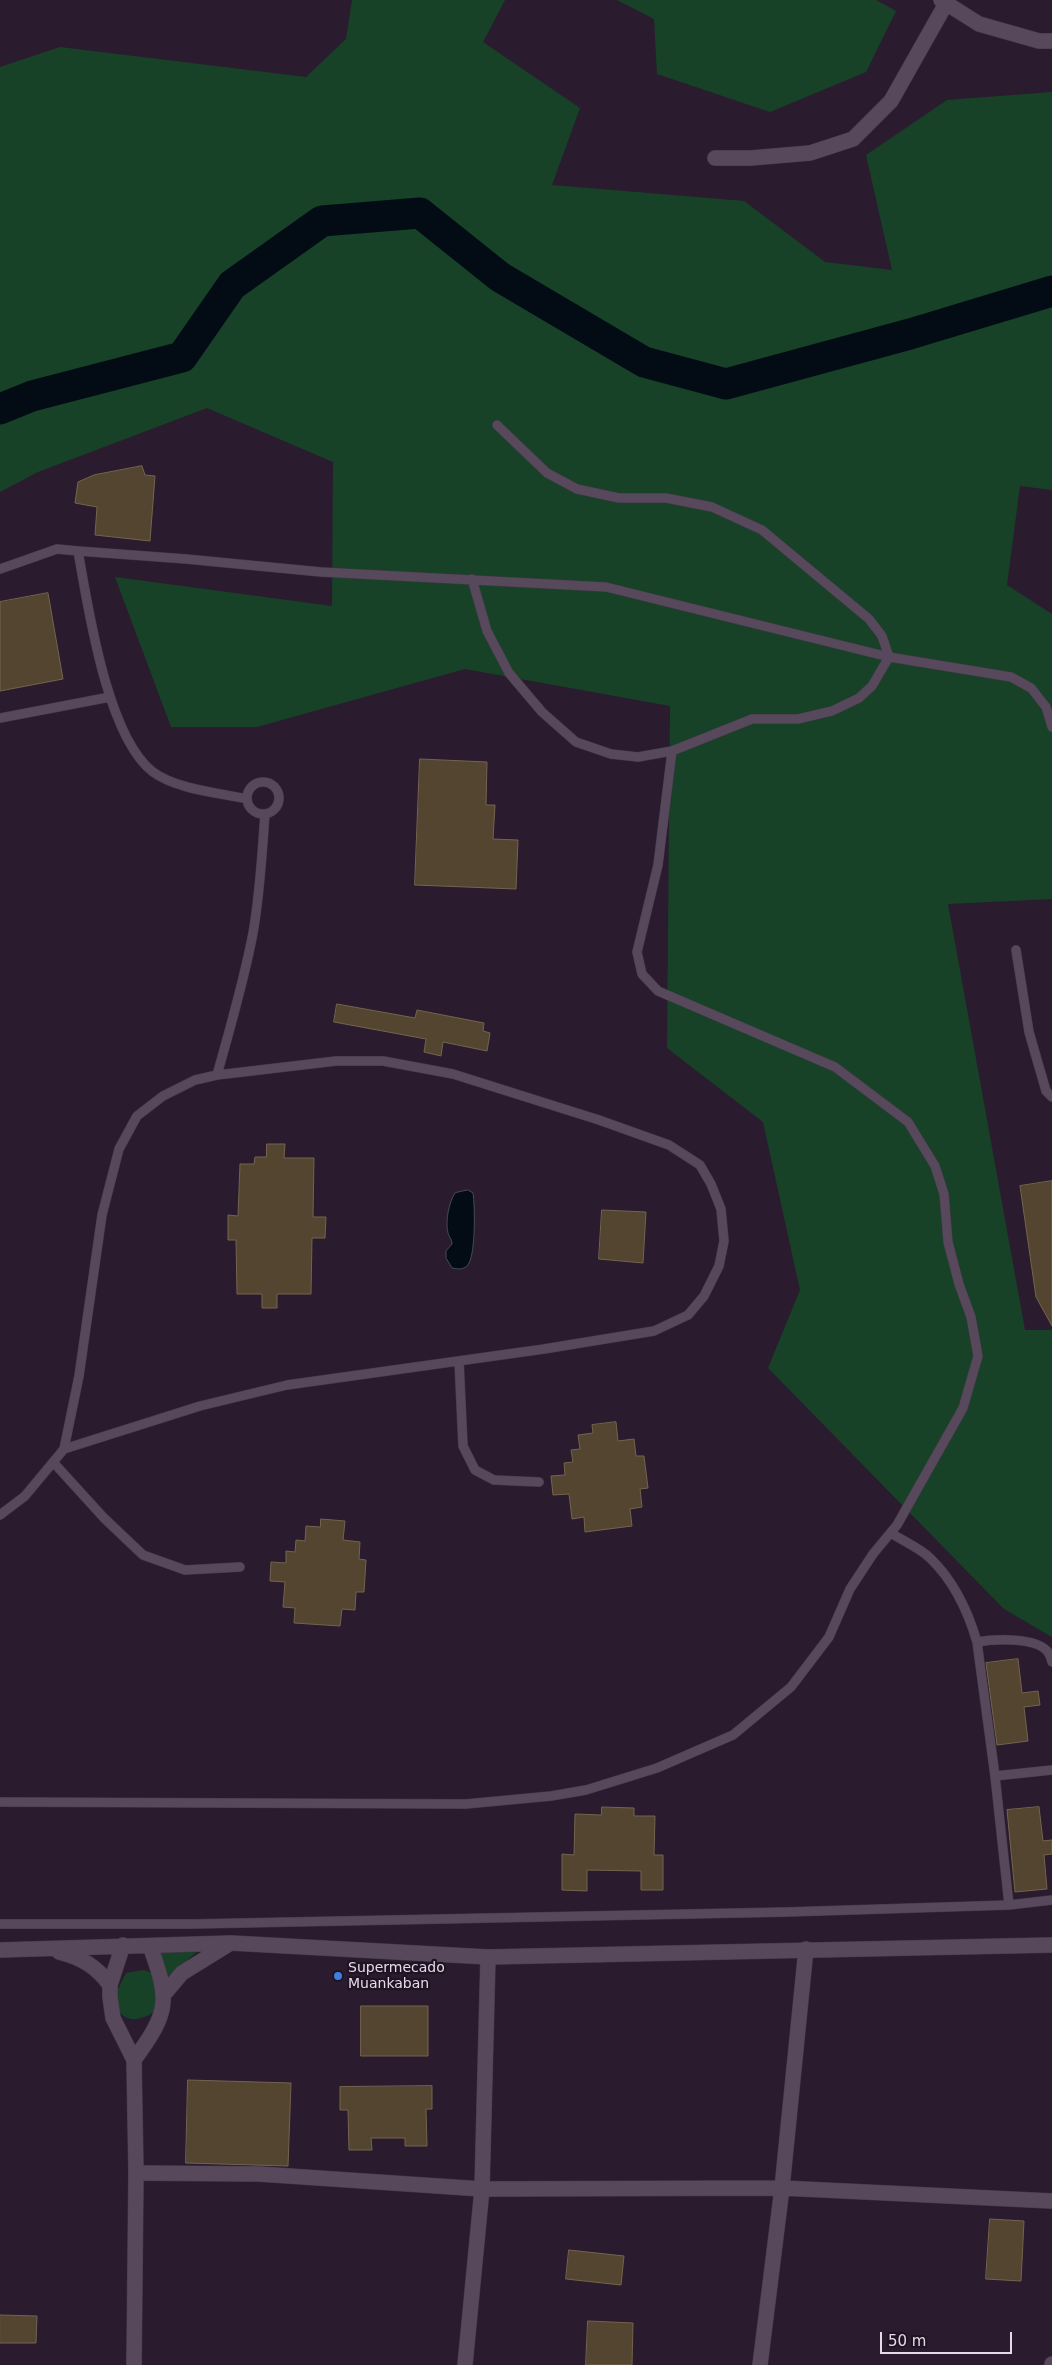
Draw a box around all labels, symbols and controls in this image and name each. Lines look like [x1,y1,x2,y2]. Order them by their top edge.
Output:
place label: Supermecado Muankaban [348,1960,445,1992]
marker: Supermecado Muankaban [332,1970,344,1982]
scale bar [882,2322,1014,2354]
text: 50 m [888,2332,926,2350]

